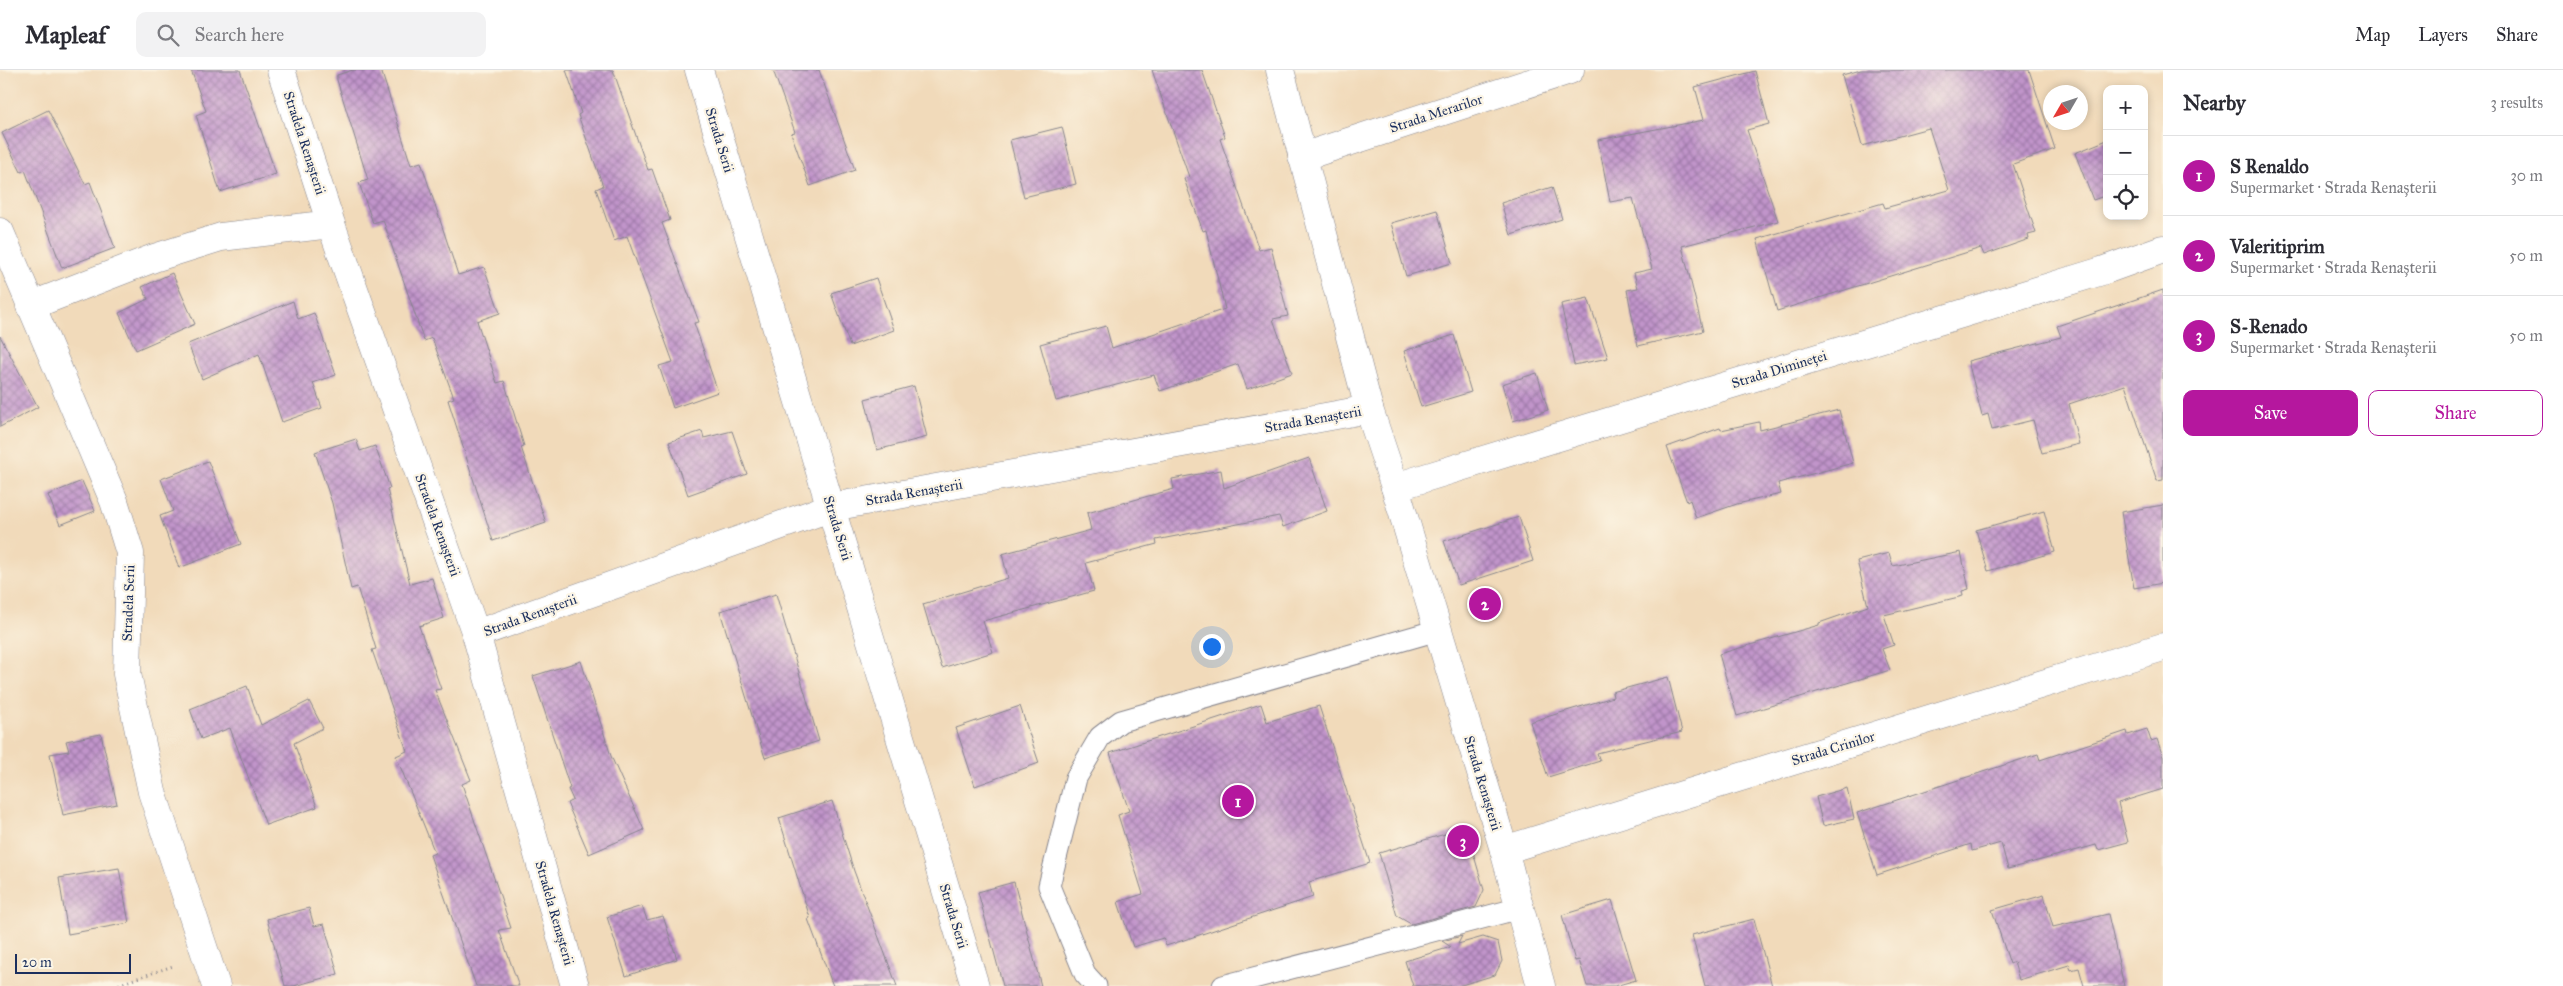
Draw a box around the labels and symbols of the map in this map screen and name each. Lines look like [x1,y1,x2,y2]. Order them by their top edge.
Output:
north arrow [2043,85,2088,130]
street label: Stradela Renașterii [280,89,329,197]
street label: Strada Merarilor [1388,90,1485,136]
street label: Strada Serii [702,106,737,175]
street label: Strada Dimineței [1729,347,1829,392]
street label: Strada Renașterii [1263,403,1363,436]
street label: Stradela Renașterii [411,472,464,579]
street label: Strada Renașterii [864,476,964,509]
street label: Strada Serii [820,494,855,563]
street label: Stradela Serii [119,564,138,642]
pin: 2 [1469,585,1501,623]
street label: Strada Renașterii [481,591,579,640]
your location [1199,634,1225,660]
street label: Strada Crinilor [1789,728,1878,769]
street label: Strada Renașterii [1460,734,1505,833]
pin: 1 [1222,782,1254,820]
pin: 3 [1447,822,1479,860]
street label: Stradela Renașterii [532,859,578,967]
street label: Strada Serii [936,882,971,951]
scale bar [15,951,131,974]

